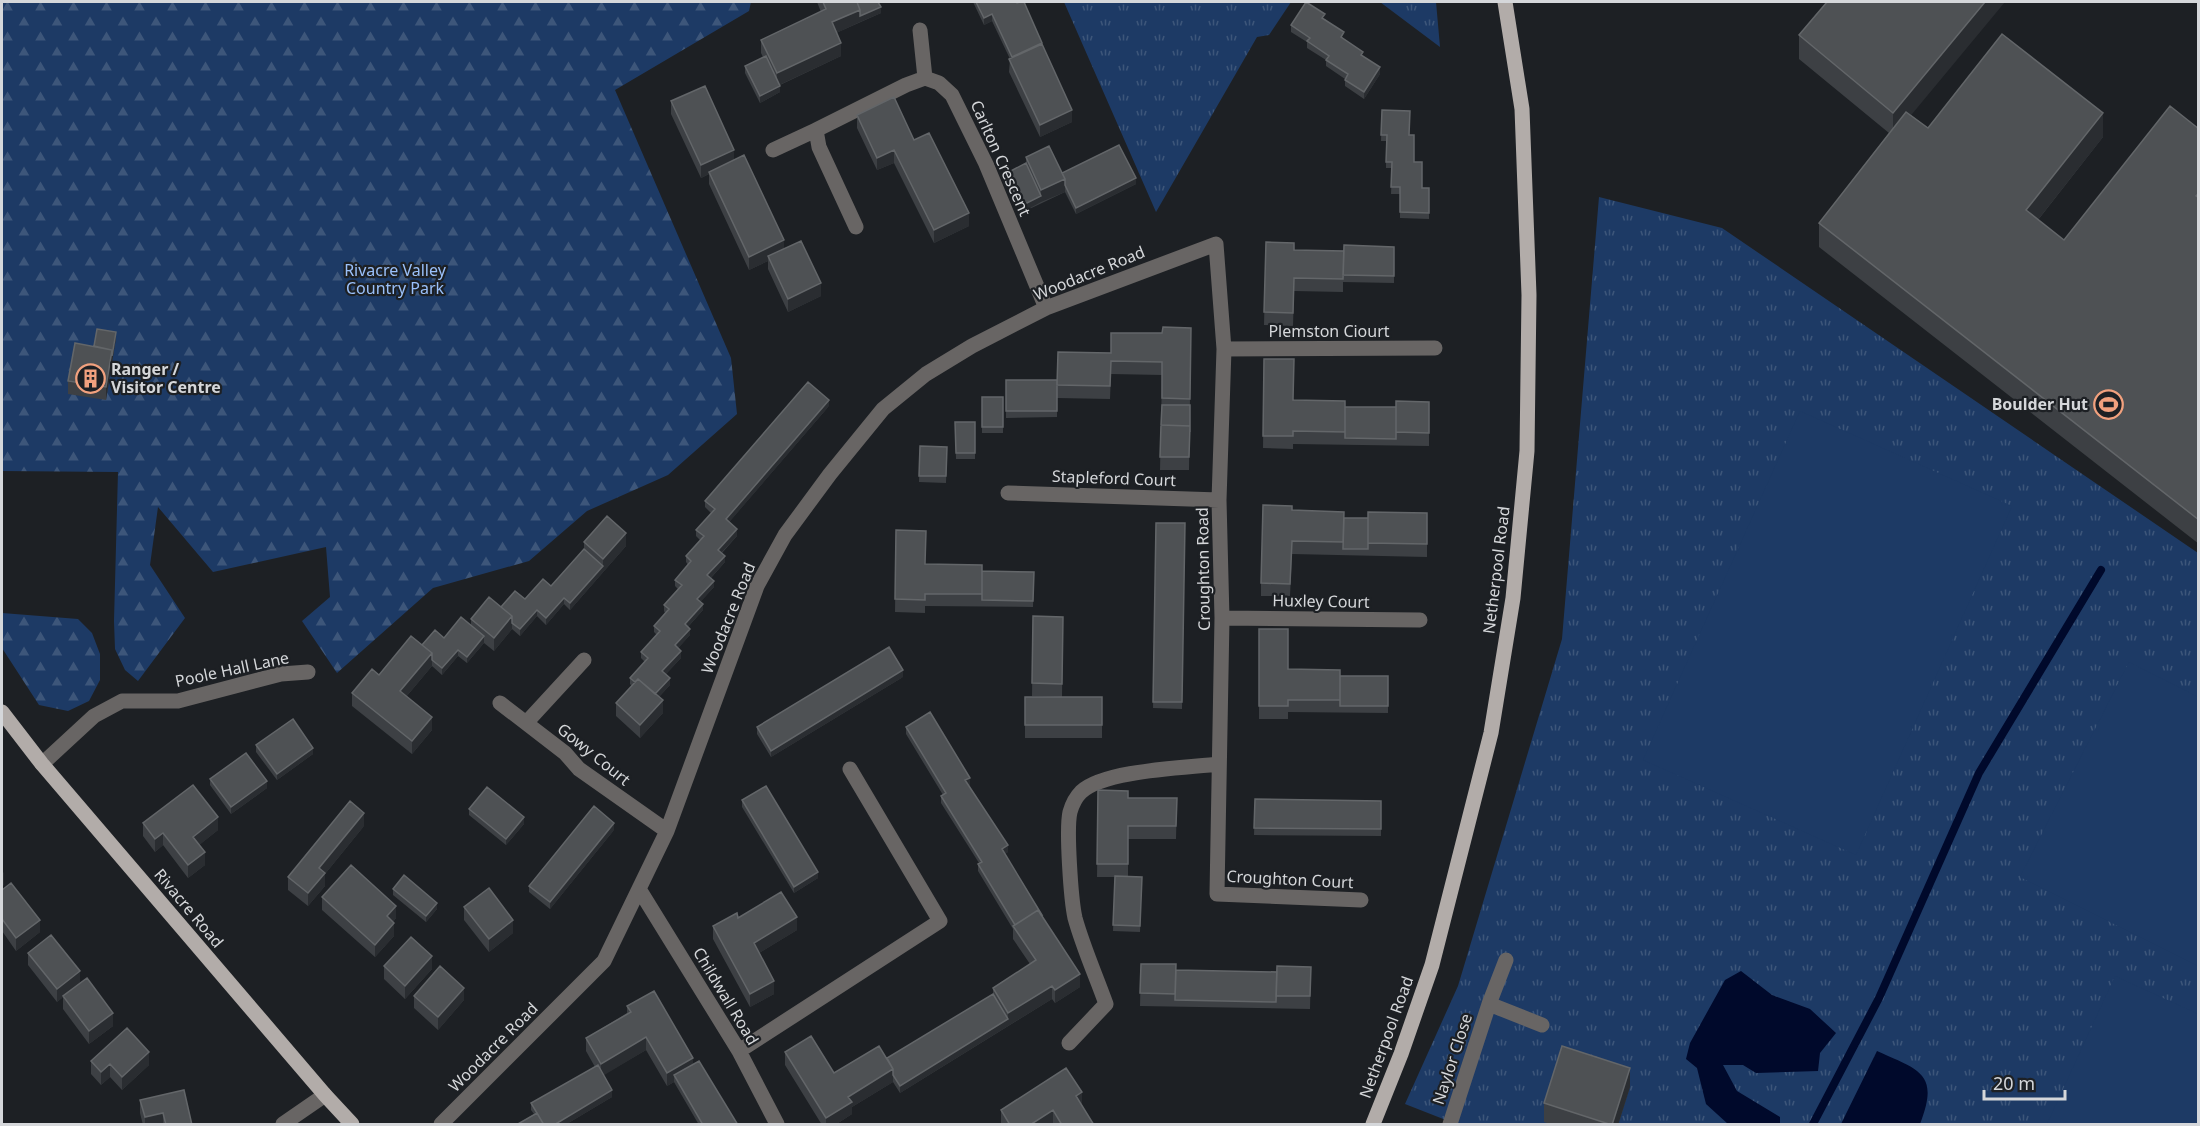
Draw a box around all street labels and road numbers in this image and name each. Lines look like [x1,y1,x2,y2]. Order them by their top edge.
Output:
street label: Carlton Crescent [966,97,1037,220]
street label: Woodacre Road [1030,241,1148,305]
street label: Plemston Ciourt [1268,320,1390,342]
street label: Stapleford Court [1052,465,1177,491]
street label: Netherpool Road [1477,505,1515,635]
street label: Croughton Road [1191,507,1215,631]
street label: Woodacre Road [696,559,760,677]
street label: Huxley Court [1272,589,1370,613]
street label: Poole Hall Lane [173,646,291,692]
street label: Gowy Court [553,718,635,790]
street label: Rivacre Road [149,864,229,952]
street label: Croughton Court [1226,865,1354,893]
street label: Childwall Road [688,943,764,1049]
street label: Netherpool Road [1354,973,1418,1101]
street label: Woodacre Road [443,997,543,1097]
street label: Naylor Close [1427,1011,1477,1107]

